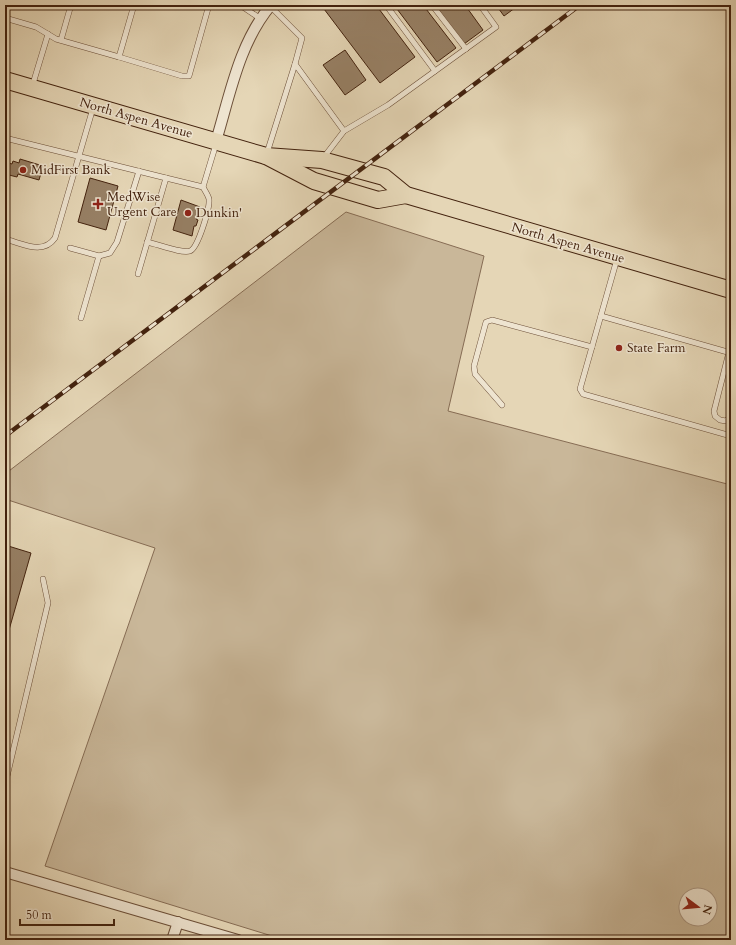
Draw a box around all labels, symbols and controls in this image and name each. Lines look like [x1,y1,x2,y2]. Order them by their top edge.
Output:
street label: North Aspen Avenue [77,93,195,143]
place label: MidFirst Bank [31,161,110,179]
marker: MidFirst Bank [18,165,28,175]
place label: MedWise Urgent Care [107,188,177,221]
marker: MedWise Urgent Care [92,198,104,210]
place label: Dunkin' [196,204,242,222]
marker: Dunkin' [183,208,193,218]
street label: North Aspen Avenue [509,218,627,268]
place label: State Farm [627,339,686,357]
marker: State Farm [614,343,624,353]
north arrow [678,887,718,927]
scale bar [20,901,114,927]
text: N [698,903,716,917]
text: 50 m [26,907,53,923]

